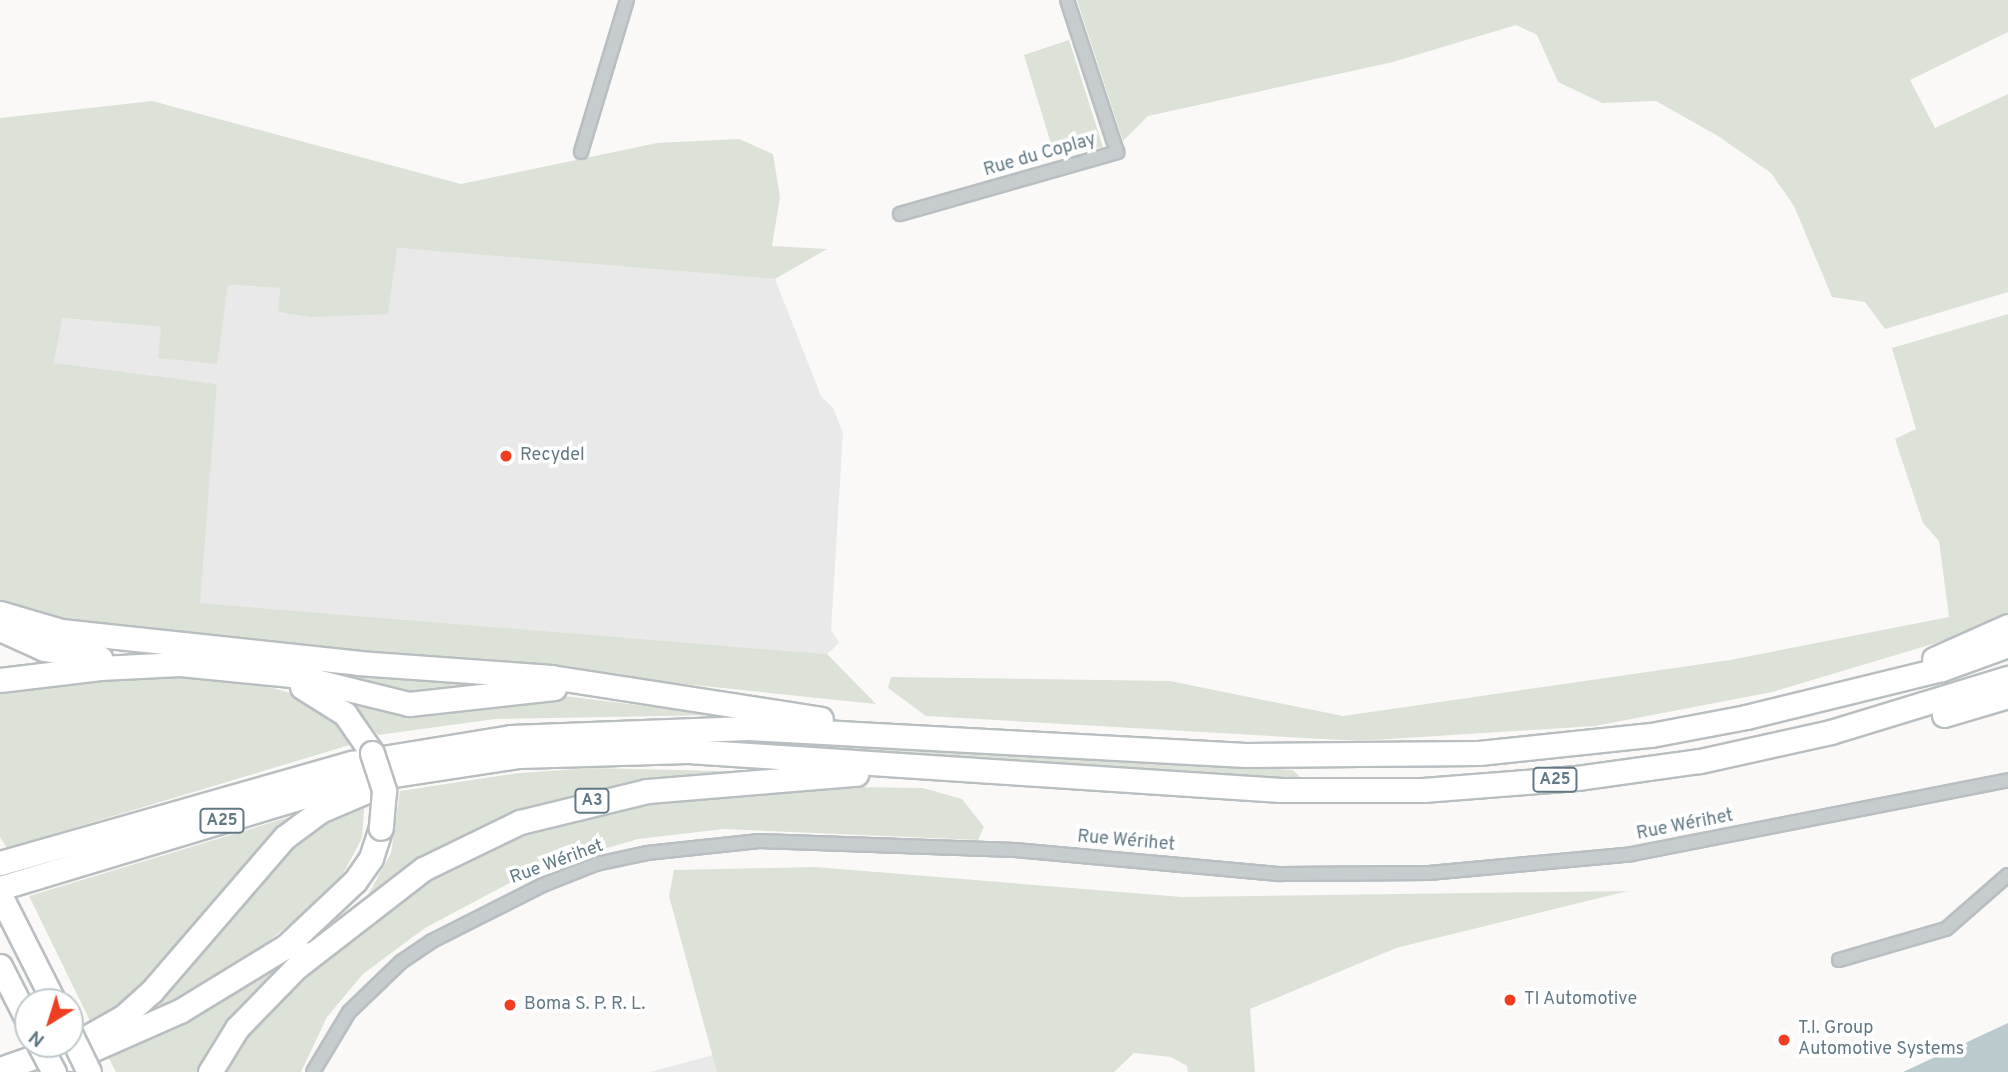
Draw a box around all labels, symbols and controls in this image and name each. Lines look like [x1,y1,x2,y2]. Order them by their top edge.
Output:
street label: Rue du Coplay [981,130,1099,182]
place label: Recydel [520,445,585,467]
marker: Recydel [498,448,514,464]
road number: A25 [1532,768,1578,792]
road number: A3 [573,788,611,814]
street label: Rue Wérihet [1635,806,1735,846]
road number: A25 [199,808,245,834]
street label: Rue Wérihet [1076,827,1176,857]
street label: Rue Wérihet [507,836,607,890]
north arrow [14,988,84,1058]
place label: TI Automotive [1524,989,1638,1011]
marker: TI Automotive [1502,992,1518,1008]
place label: Boma S. P. R. L. [524,994,645,1016]
marker: Boma S. P. R. L. [502,997,518,1013]
place label: T.I. Group Automotive Systems [1798,1019,1964,1062]
text: N [25,1024,50,1052]
marker: T.I. Group Automotive Systems [1776,1032,1792,1048]

